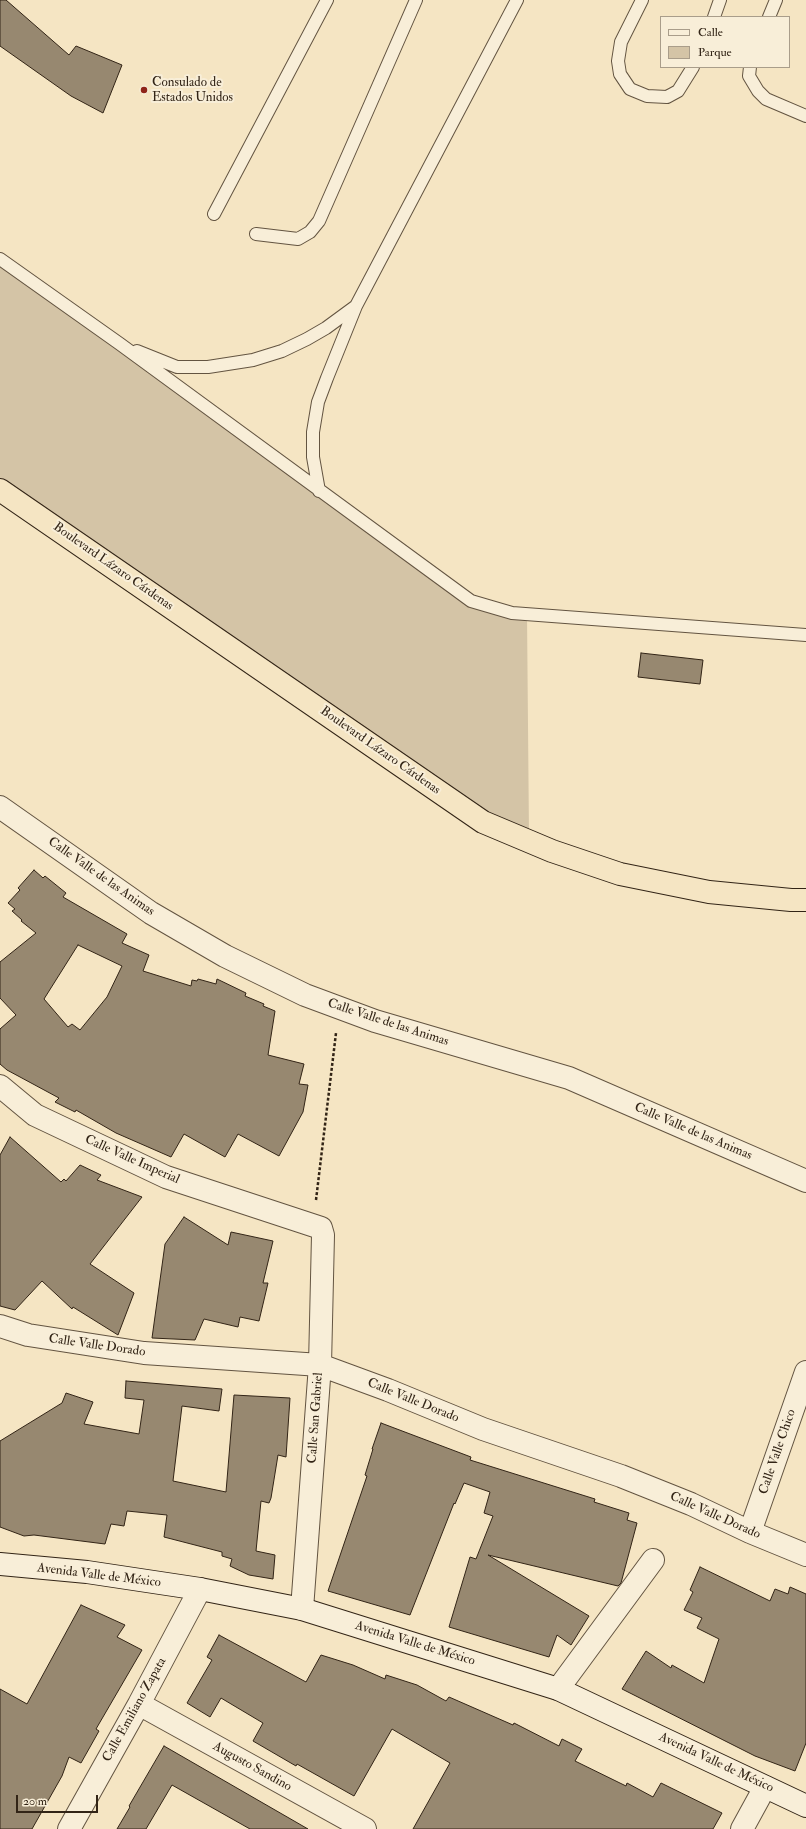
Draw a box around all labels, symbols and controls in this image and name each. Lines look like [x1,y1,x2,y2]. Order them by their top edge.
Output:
legend [660,16,790,68]
text: Calle [698,25,723,40]
text: Parque [698,45,732,60]
place label: Consulado de Estados Unidos [152,75,233,106]
marker: Consulado de Estados Unidos [139,85,149,95]
street label: Boulevard Lázaro Cárdenas [50,520,176,614]
street label: Boulevard Lázaro Cárdenas [317,704,443,798]
street label: Calle Valle de las Animas [45,834,157,920]
street label: Calle Valle de las Animas [325,996,451,1050]
street label: Calle Valle de las Animas [632,1100,754,1164]
street label: Calle Valle Imperial [82,1132,182,1188]
street label: Calle Valle Dorado [48,1331,146,1361]
street label: Calle San Gabriel [305,1372,327,1464]
street label: Calle Valle Dorado [365,1376,461,1426]
street label: Calle Valle Chico [756,1407,800,1497]
street label: Calle Valle Dorado [667,1489,763,1543]
street label: Avenida Valle de México [36,1561,162,1591]
street label: Avenida Valle de México [353,1618,477,1670]
street label: Calle Emiliano Zapata [100,1655,170,1765]
street label: Avenida Valle de México [656,1730,776,1796]
street label: Augusto Sandino [210,1739,294,1795]
scale bar [18,1787,100,1813]
text: 20 m [23,1794,47,1809]

